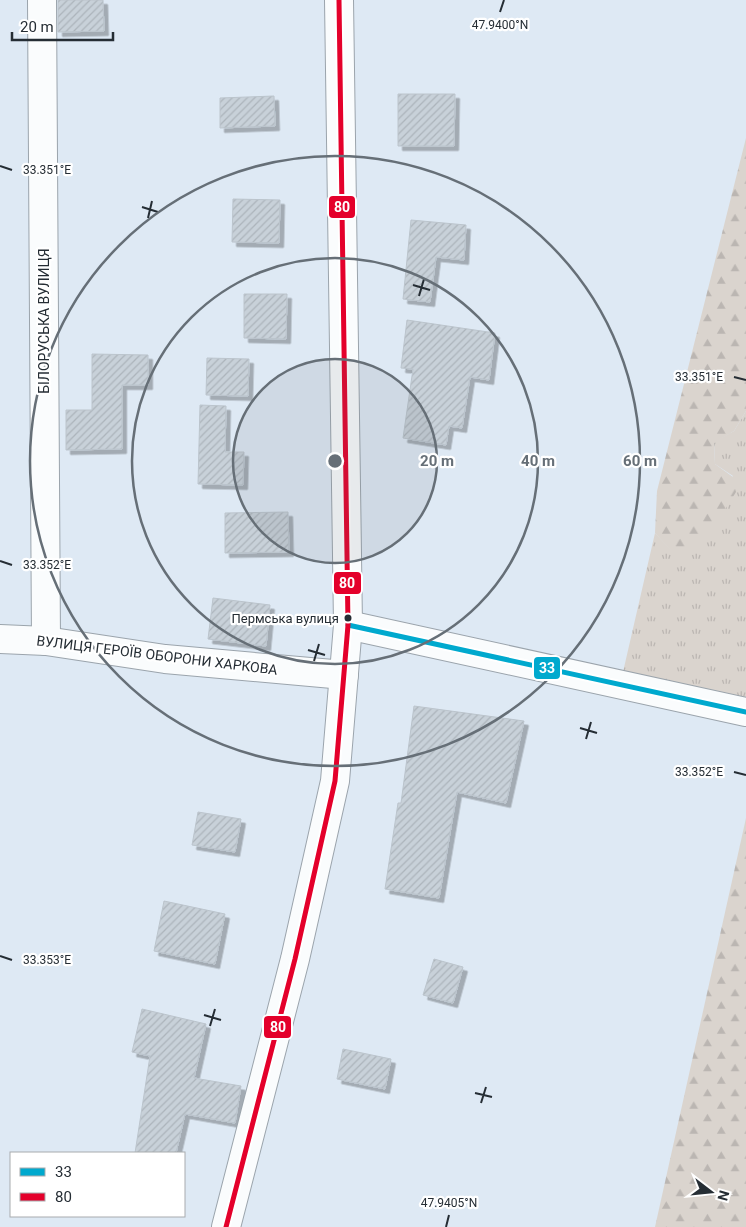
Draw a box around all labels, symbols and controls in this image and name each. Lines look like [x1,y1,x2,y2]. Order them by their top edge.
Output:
scale bar [12,10,114,42]
text: 20 m [20,18,54,36]
text: 47.9400°N [472,18,528,32]
text: 33.351°E [23,163,71,177]
line badge: 80 [328,195,356,219]
text: 80 [334,199,350,215]
street label: БІЛОРУСЬКА ВУЛИЦЯ [36,248,52,394]
text: 33.351°E [675,370,723,384]
centre of rings [326,452,344,470]
text: 20 m [420,452,454,470]
text: 40 m [521,452,555,470]
text: 60 m [623,452,657,470]
text: 33.352°E [23,558,71,572]
line badge: 80 [333,571,362,595]
text: 80 [339,575,355,591]
place label: Пермська вулиця [232,611,339,626]
marker: Пермська вулиця [343,613,353,623]
street label: ВУЛИЦЯ ГЕРОЇВ ОБОРОНИ ХАРКОВА [36,632,278,678]
line badge: 33 [533,656,561,680]
text: 33 [539,660,555,676]
text: 33.352°E [675,765,723,779]
text: 33.353°E [23,953,71,967]
line badge: 80 [263,1015,292,1039]
text: 80 [270,1019,286,1035]
legend [10,1152,185,1217]
text: 33 [55,1163,72,1181]
north arrow [686,1167,736,1217]
text: 80 [55,1188,72,1206]
text: N [714,1189,733,1203]
text: 47.9405°N [421,1196,477,1210]

